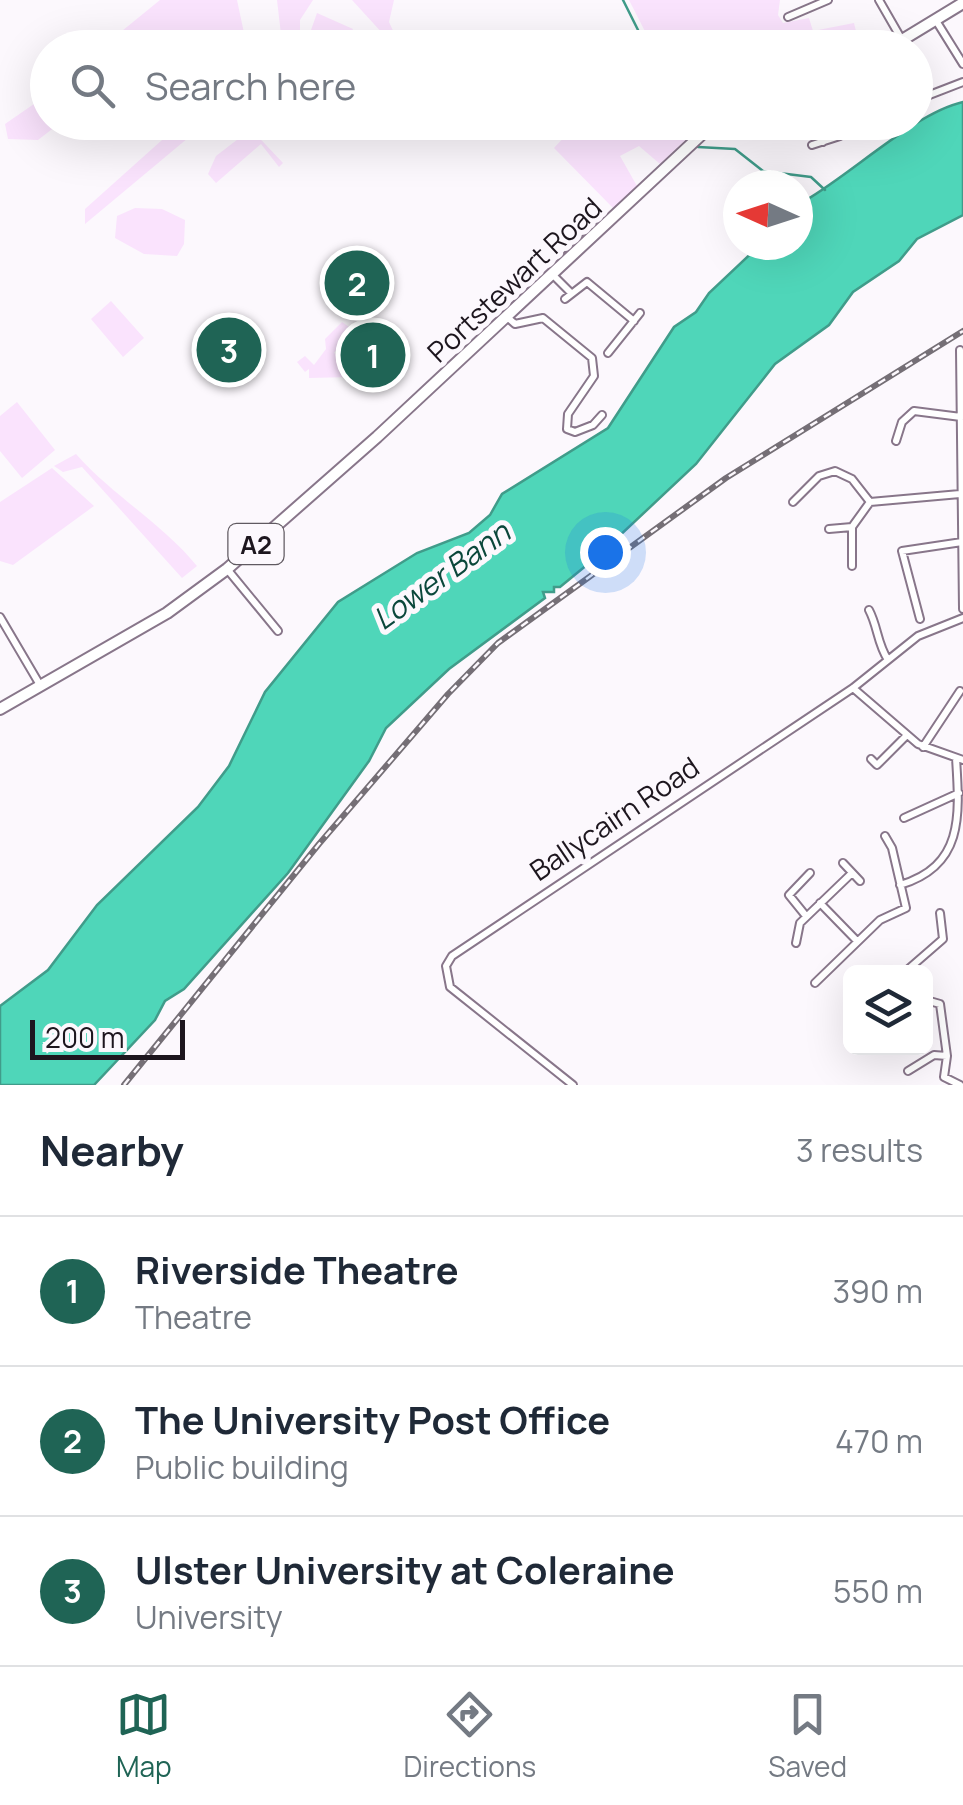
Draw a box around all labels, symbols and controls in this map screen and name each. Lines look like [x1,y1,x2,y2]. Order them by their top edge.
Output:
search box [30,30,933,140]
icon: search [65,58,120,113]
text: Search here [145,59,356,111]
north arrow [723,170,813,260]
street label: Portstewart Road [419,188,609,370]
pin: 2 [324,246,390,320]
pin: 3 [196,312,262,388]
pin: 1 [340,318,406,392]
water label: Lower Bann [364,511,519,639]
road number: A2 [228,524,284,564]
your location [580,527,631,578]
street label: Ballycairn Road [522,747,706,889]
map controls [843,965,933,1055]
button: layers [843,965,933,1055]
scale bar [30,1015,185,1060]
text: 200 m [45,1018,124,1056]
text: Nearby [40,1121,184,1179]
text: 3 results [796,1128,923,1172]
text: Riverside Theatre [135,1243,459,1295]
text: 1 [65,1269,80,1313]
text: 390 m [832,1269,923,1313]
text: Theatre [135,1295,252,1339]
text: The University Post Office [135,1393,610,1445]
text: 2 [63,1419,82,1463]
text: 470 m [835,1419,923,1463]
text: Public building [135,1445,349,1489]
text: Ulster University at Coleraine [135,1543,675,1595]
text: 3 [63,1569,82,1613]
text: 550 m [833,1569,923,1613]
text: University [135,1595,283,1639]
tab: Map [116,1687,172,1785]
tab: Directions [404,1687,536,1785]
tab: Saved [768,1687,847,1785]

